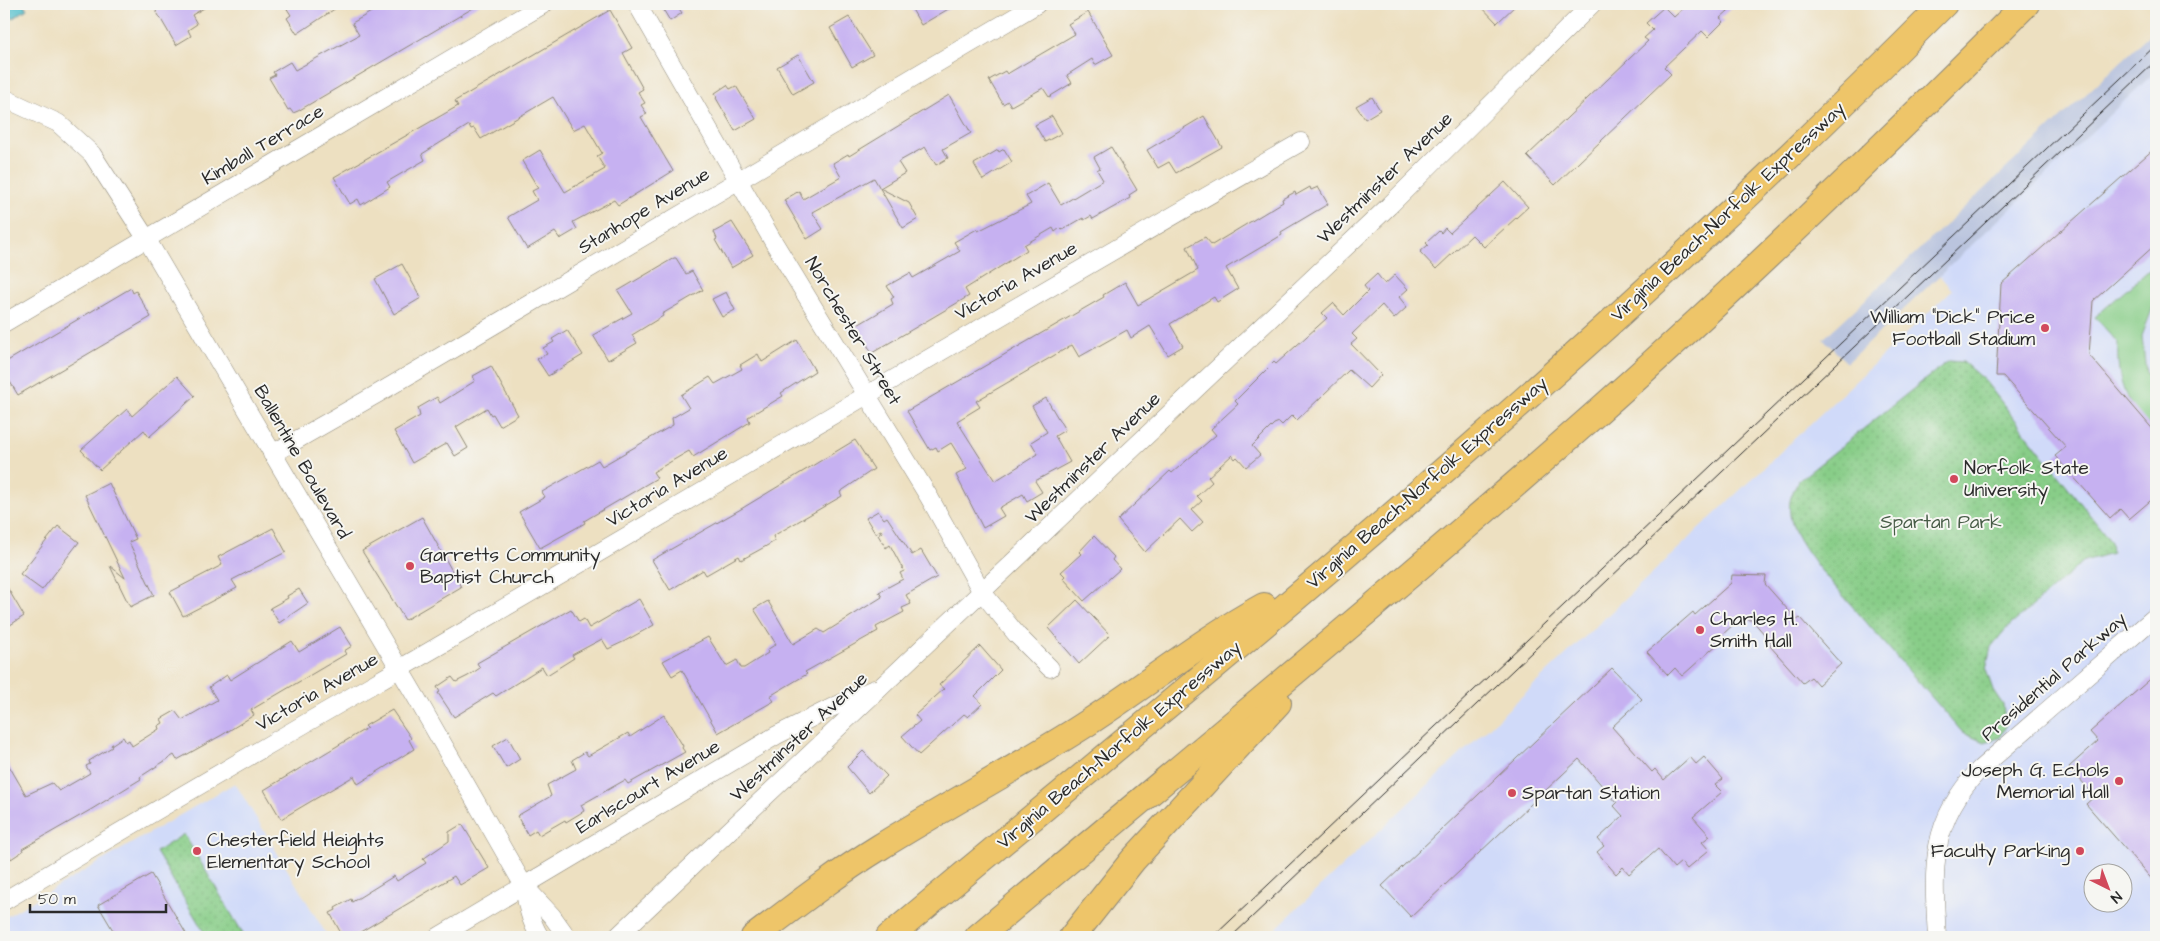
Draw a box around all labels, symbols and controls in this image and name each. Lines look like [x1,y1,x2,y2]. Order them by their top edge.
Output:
street label: Virginia Beach-Norfolk Expressway [1605,95,1852,329]
street label: Kimball Terrace [197,98,329,192]
street label: Westminster Avenue [1311,106,1459,250]
street label: Stanhope Avenue [573,161,715,261]
street label: Victoria Avenue [950,235,1082,327]
street label: Norchester Street [798,252,908,411]
place label: William “Dick” Price Football Stadium [1870,304,2035,353]
marker: William “Dick” Price Football Stadium [2039,322,2051,334]
street label: Virginia Beach-Norfolk Expressway [1300,370,1555,596]
street label: Ballentine Boulevard [247,380,357,544]
street label: Westminster Avenue [1019,386,1167,530]
street label: Victoria Avenue [601,440,733,534]
place label: Norfolk State University [1964,455,2089,505]
marker: Norfolk State University [1948,473,1960,485]
park label: Spartan Park [1880,509,2002,536]
place label: Garretts Community Baptist Church [420,542,601,591]
marker: Garretts Community Baptist Church [404,560,416,572]
place label: Charles H. Smith Hall [1710,606,1798,655]
street label: Presidential Parkway [1975,606,2134,749]
marker: Charles H. Smith Hall [1694,624,1706,636]
street label: Virginia Beach-Norfolk Expressway [991,634,1248,856]
street label: Victoria Avenue [251,646,383,738]
street label: Westminster Avenue [724,666,874,808]
street label: Earlscourt Avenue [571,733,725,841]
place label: Joseph G. Echols Memorial Hall [1962,757,2109,806]
marker: Joseph G. Echols Memorial Hall [2113,775,2125,787]
place label: Spartan Station [1522,780,1660,807]
marker: Spartan Station [1506,787,1518,799]
place label: Chesterfield Heights Elementary School [207,827,384,877]
place label: Faculty Parking [1931,838,2070,866]
marker: Chesterfield Heights Elementary School [191,845,203,857]
marker: Faculty Parking [2074,845,2086,857]
north arrow [2082,864,2132,914]
scale bar [30,881,166,913]
text: N [2106,887,2126,907]
text: 50 m [38,889,76,910]

